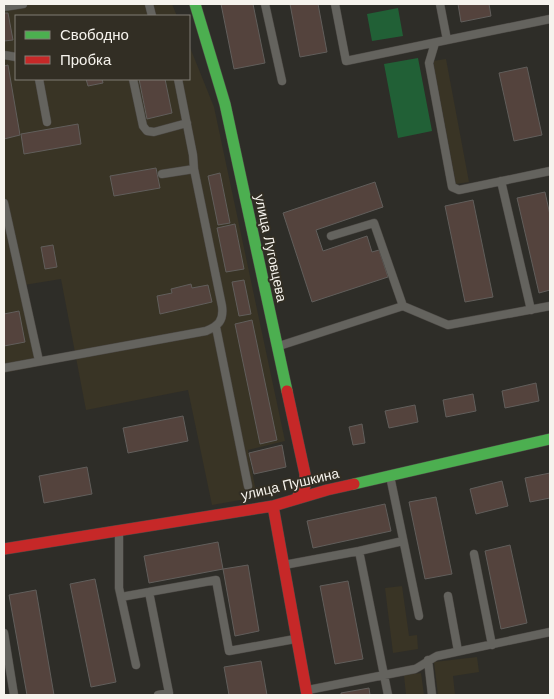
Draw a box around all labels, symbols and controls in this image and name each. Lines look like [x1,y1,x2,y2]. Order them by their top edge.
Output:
legend [15,15,190,80]
text: Свободно [60,26,129,43]
text: Пробка [60,51,112,68]
street label: улица Луговцева [252,193,290,303]
street label: улица Пушкина [239,465,341,503]

